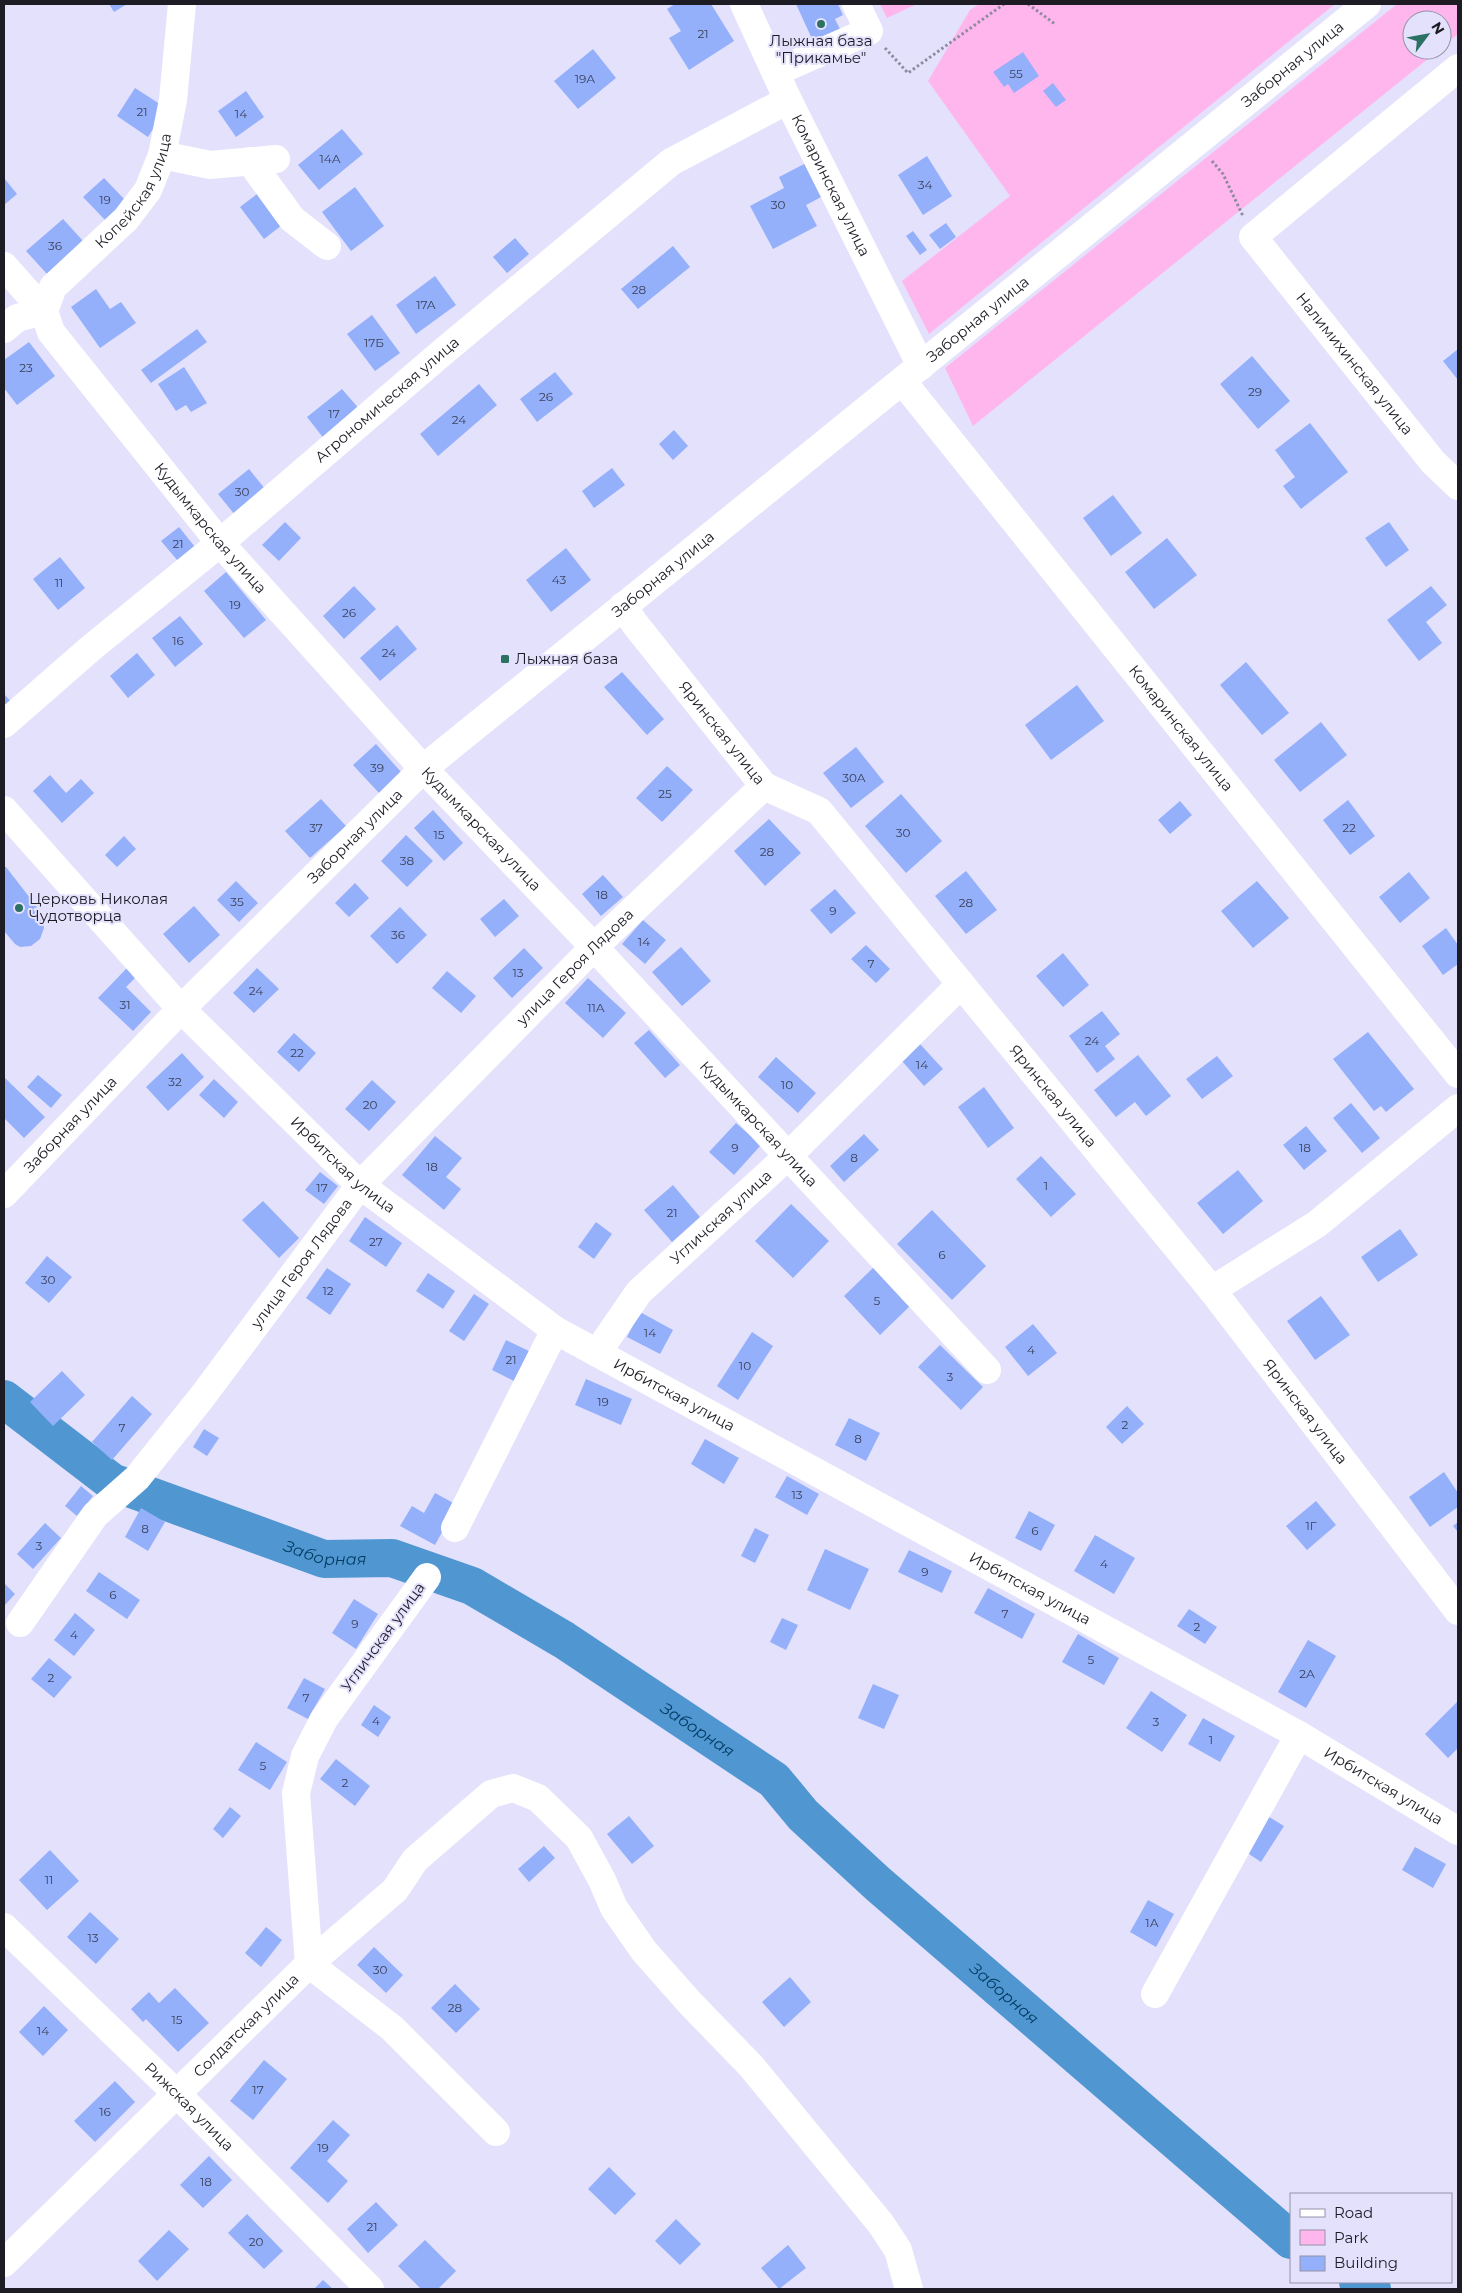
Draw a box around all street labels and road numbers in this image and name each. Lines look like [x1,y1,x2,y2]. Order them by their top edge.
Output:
street label: Заборная улица [1237,17,1347,111]
street label: Комаринская улица [788,111,875,259]
street label: Копейская улица [91,131,175,252]
street label: Заборная улица [922,272,1033,366]
street label: Налимихинская улица [1292,288,1418,439]
street label: Агрономическая улица [311,332,463,466]
street label: Кудымкарская улица [150,459,271,597]
street label: Заборная улица [608,527,718,621]
street label: Комаринская улица [1125,661,1238,795]
street label: Яринская улица [675,677,769,788]
street label: Кудымкарская улица [418,763,545,895]
street label: Заборная улица [303,785,406,887]
street label: улица Героя Лядова [512,904,637,1030]
street label: Яринская улица [1006,1041,1101,1151]
street label: Кудымкарская улица [696,1057,822,1191]
street label: Заборная улица [19,1072,121,1177]
street label: Ирбитская улица [287,1112,399,1217]
street label: Угличская улица [666,1166,775,1268]
street label: улица Героя Лядова [246,1194,356,1333]
street label: Ирбитская улица [610,1354,738,1435]
street label: Яринская улица [1259,1355,1352,1468]
street label: Ирбитская улица [966,1547,1094,1629]
street label: Угличская улица [336,1578,429,1695]
street label: Ирбитская улица [1321,1742,1446,1829]
street label: Солдатская улица [189,1969,302,2081]
street label: Рижская улица [141,2058,238,2155]

